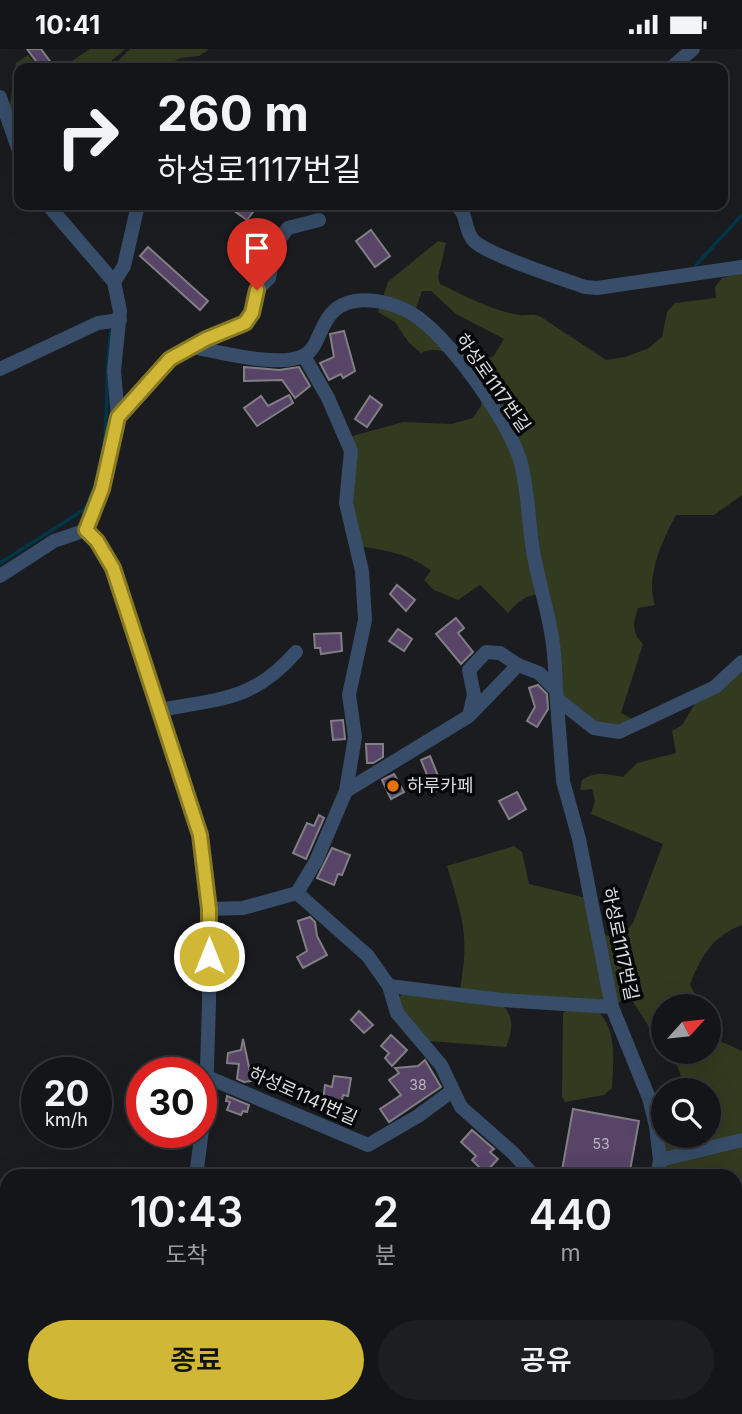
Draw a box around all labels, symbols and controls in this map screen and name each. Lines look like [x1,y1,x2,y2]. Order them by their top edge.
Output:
text: 10:41 [35,9,100,40]
text: 260 m [157,84,309,143]
icon: right [42,91,133,182]
text: 하성로1117번길 [157,150,361,189]
pin [227,218,287,290]
icon: arrive [238,229,276,267]
street label: 하성로1117번길 [452,330,535,436]
place label: 하루카페 [407,775,473,796]
marker: 하루카페 [385,778,401,794]
street label: 하성로1117번길 [598,885,643,1002]
position arrow [172,919,246,993]
north arrow [651,994,721,1064]
map controls [651,994,721,1148]
speed limit sign: 30 [126,1057,217,1148]
street label: 하성로1141번길 [246,1062,360,1129]
text: 20 [44,1072,89,1114]
house number: 38 [409,1076,427,1093]
button: search [651,1078,721,1148]
text: km/h [45,1109,88,1130]
house number: 53 [592,1135,610,1152]
text: 10:43 [130,1186,243,1237]
text: 2 [373,1186,399,1237]
text: 440 [529,1189,612,1240]
text: m [560,1239,581,1267]
text: 도착 [165,1241,208,1269]
text: 분 [375,1241,397,1269]
button: 종료 [28,1320,364,1400]
button: 공유 [378,1320,714,1400]

